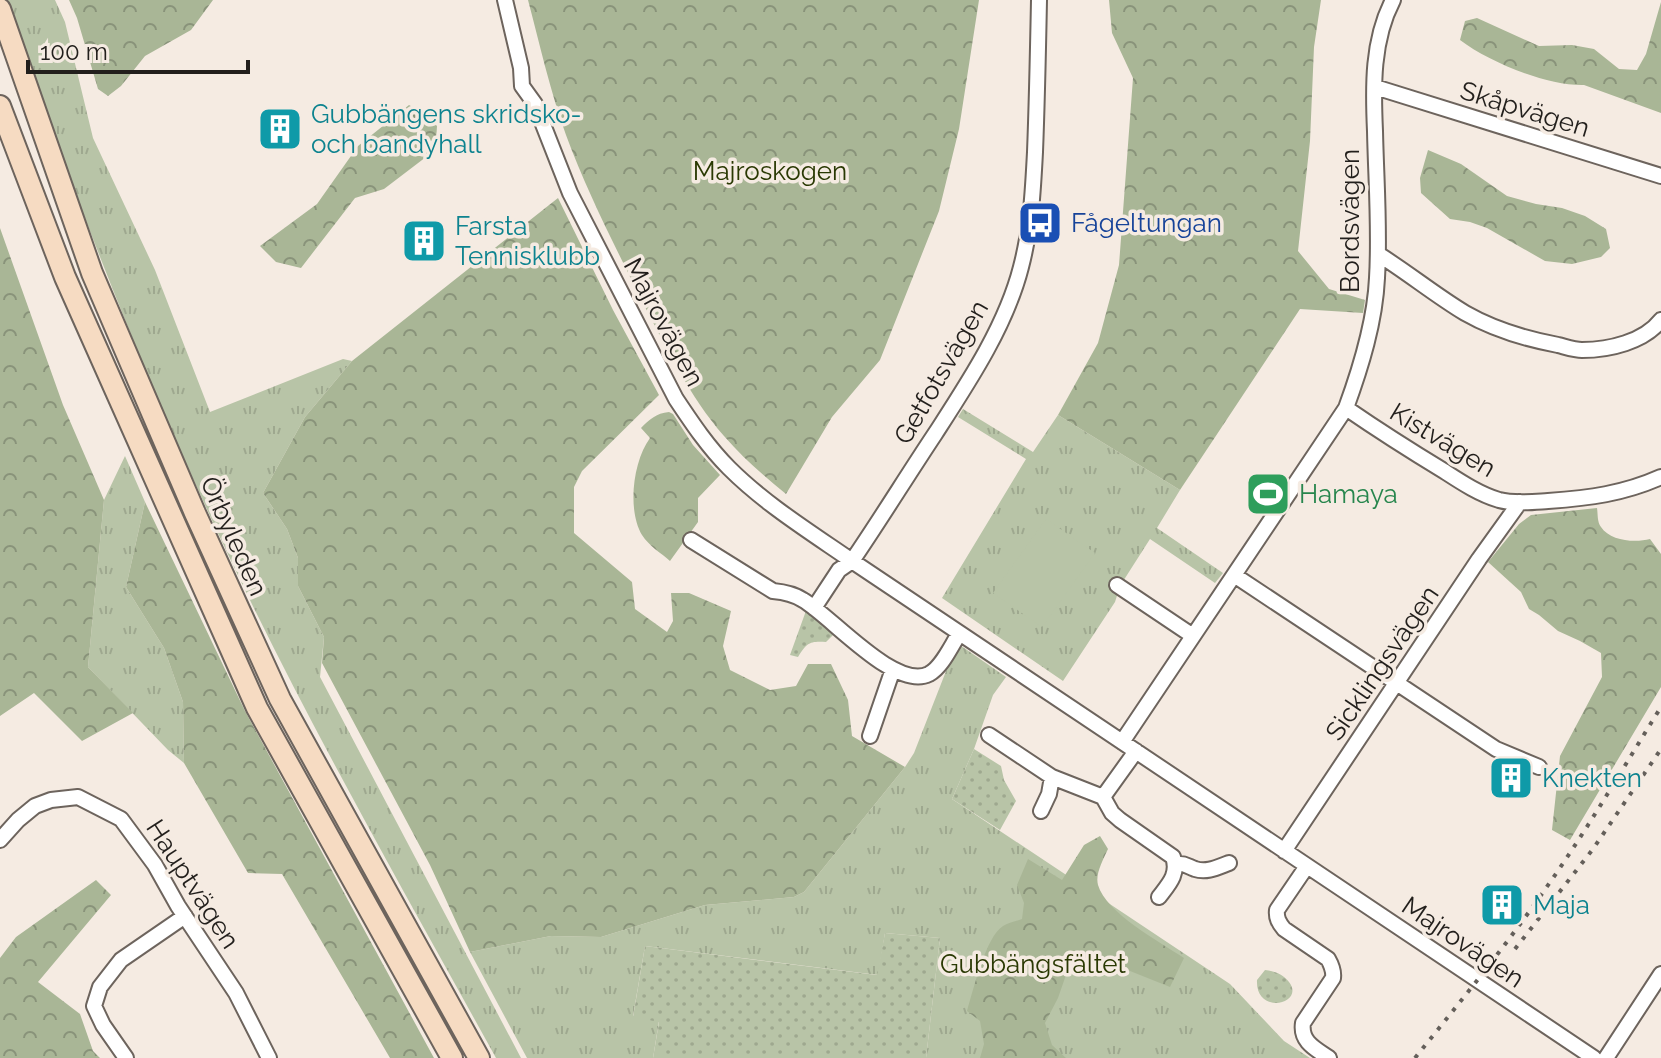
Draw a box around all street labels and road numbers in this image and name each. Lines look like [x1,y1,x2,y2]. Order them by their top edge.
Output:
street label: Skåpvägen [1457,75,1593,143]
street label: Bordsvägen [1335,149,1365,293]
street label: Majrovägen [618,253,710,391]
street label: Getfotsvägen [888,295,994,449]
street label: Kistvägen [1385,397,1501,483]
street label: Örbyleden [194,471,274,600]
street label: Sicklingsvägen [1319,580,1445,746]
street label: Hauptvägen [140,814,246,954]
street label: Majrovägen [1396,890,1530,994]

